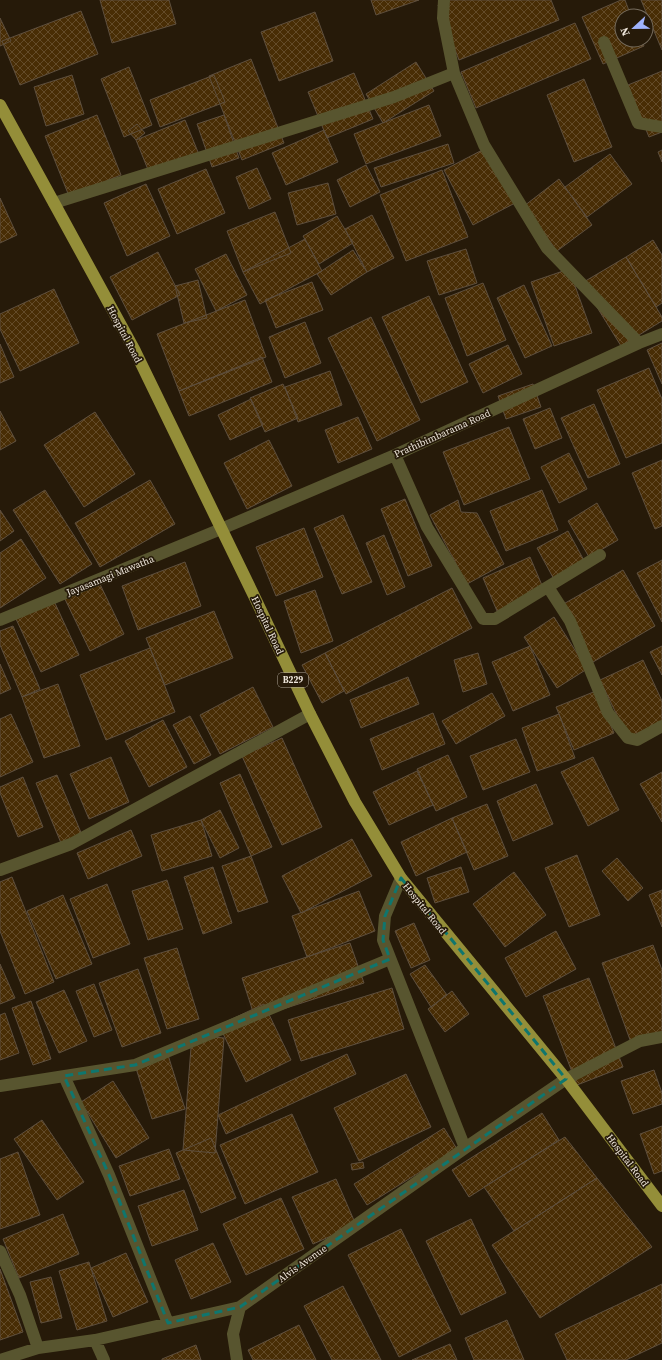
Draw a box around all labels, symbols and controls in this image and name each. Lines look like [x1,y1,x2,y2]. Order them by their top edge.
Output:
north arrow [614,8,654,48]
text: N [617,25,634,38]
street label: Hospital Road [104,304,145,365]
street label: Prathibimbarama Road [392,406,493,461]
street label: Jayasamagi Mawatha [64,552,157,599]
street label: Hospital Road [248,594,287,657]
road number: B229 [278,673,308,687]
street label: Hospital Road [400,880,450,937]
street label: Hospital Road [604,1131,652,1189]
street label: Alvis Avenue [275,1242,329,1285]

